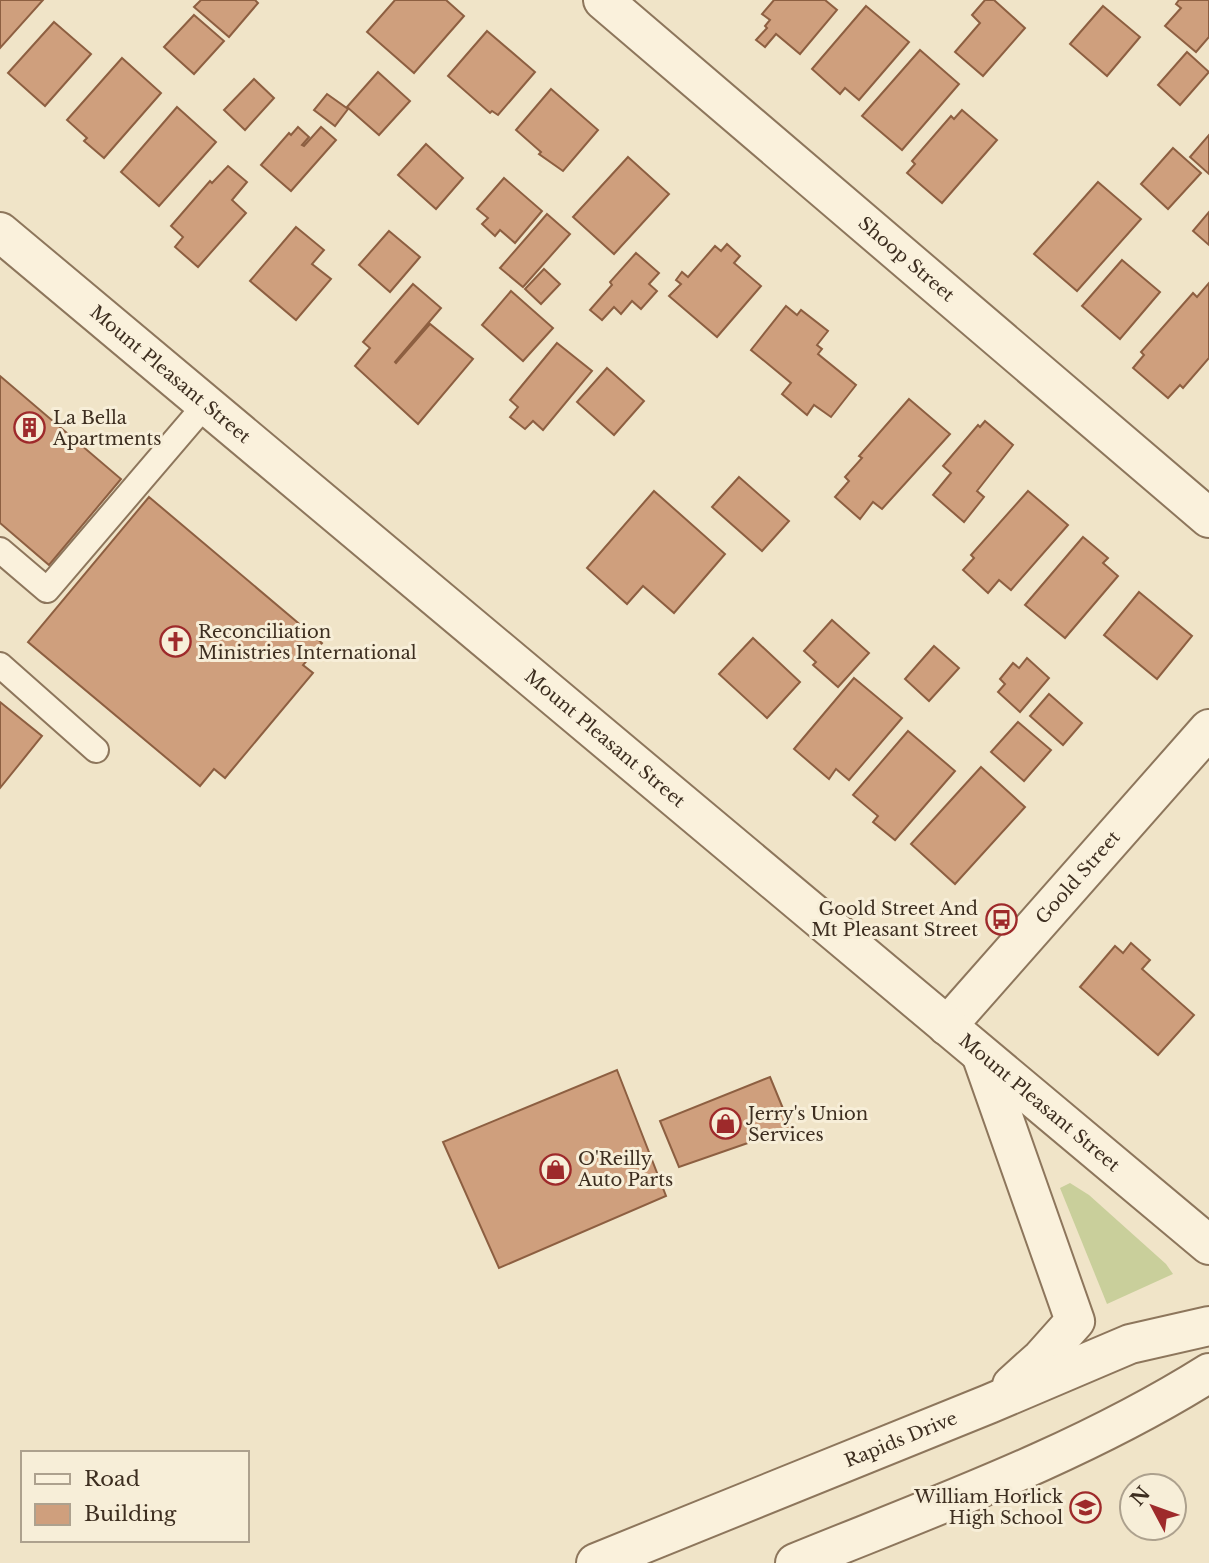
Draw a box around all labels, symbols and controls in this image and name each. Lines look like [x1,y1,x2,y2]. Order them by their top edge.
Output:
street label: Shoop Street [854,212,959,306]
street label: Mount Pleasant Street [85,301,255,448]
place label: La Bella Apartments [52,407,162,450]
building icon: La Bella Apartments [13,411,47,445]
place label: Reconciliation Ministries International [198,621,417,664]
church icon: Reconciliation Ministries International [158,625,192,659]
street label: Mount Pleasant Street [520,665,690,812]
street label: Goold Street [1031,826,1125,929]
place label: Goold Street And Mt Pleasant Street [812,898,978,941]
bus stop icon: Goold Street And Mt Pleasant Street [984,902,1018,936]
street label: Mount Pleasant Street [955,1029,1124,1177]
place label: Jerry's Union Services [746,1103,868,1146]
shop icon: Jerry's Union Services [708,1107,742,1141]
place label: O'Reilly Auto Parts [577,1148,673,1191]
shop icon: O'Reilly Auto Parts [538,1152,572,1186]
street label: Rapids Drive [841,1407,961,1472]
legend [21,1451,248,1542]
text: Road [84,1466,140,1492]
north arrow [1118,1472,1188,1542]
text: N [1126,1482,1155,1510]
place label: William Horlick High School [913,1486,1063,1529]
school or university icon: William Horlick High School [1069,1490,1103,1524]
text: Building [84,1501,177,1527]

